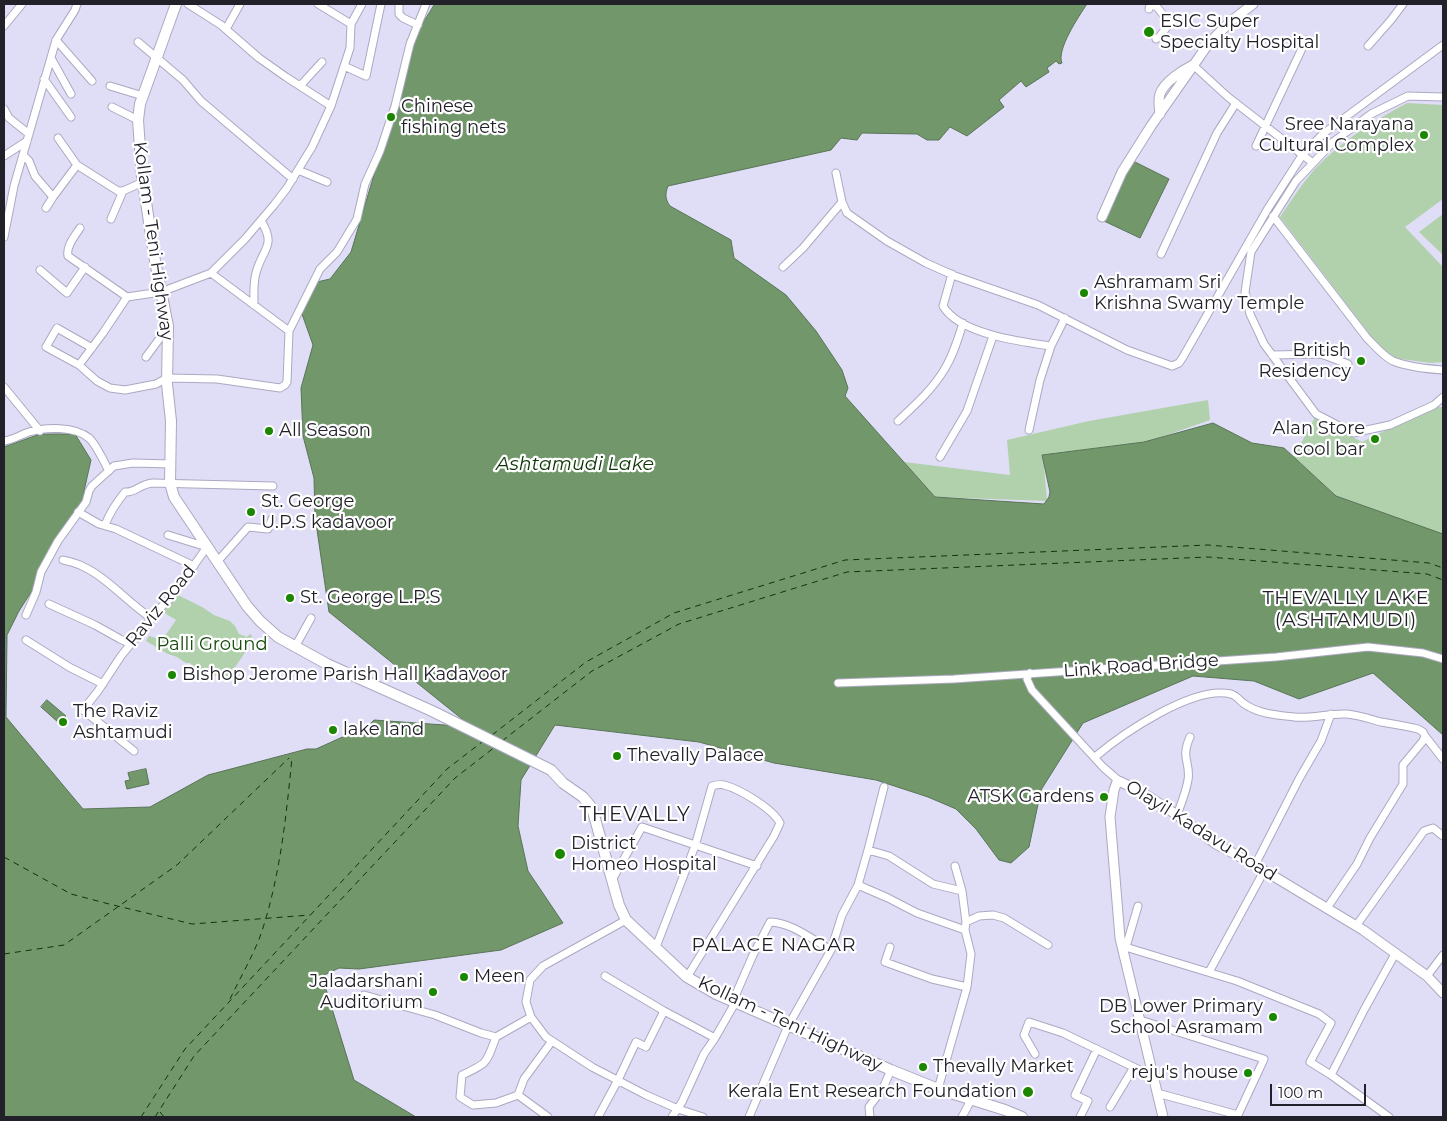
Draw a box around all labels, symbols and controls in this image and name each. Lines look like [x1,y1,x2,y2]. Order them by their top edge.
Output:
place label: ESIC Super Specialty Hospital [1160,11,1319,54]
marker: ESIC Super Specialty Hospital [1142,25,1156,39]
place label: Chinese fishing nets [401,96,506,138]
marker: Chinese fishing nets [385,111,397,123]
place label: Sree Narayana Cultural Complex [1259,114,1414,156]
marker: Sree Narayana Cultural Complex [1418,129,1430,141]
street label: Kollam - Teni Highway [128,140,178,342]
place label: Ashramam Sri Krishna Swamy Temple [1094,272,1304,314]
marker: Ashramam Sri Krishna Swamy Temple [1078,287,1090,299]
place label: British Residency [1258,340,1351,382]
marker: British Residency [1355,355,1367,367]
place label: Alan Store cool bar [1273,418,1365,460]
place label: All Season [279,420,371,442]
marker: All Season [263,425,275,437]
marker: Alan Store cool bar [1369,433,1381,445]
water label: Ashtamudi Lake [496,453,654,475]
place label: St. George U.P.S kadavoor [261,491,394,534]
marker: St. George U.P.S kadavoor [245,506,257,518]
street label: Raviz Road [121,561,201,651]
place label: St. George L.P.S [300,587,440,609]
district label: THEVALLY LAKE (ASHTAMUDI) [1261,587,1431,631]
marker: St. George L.P.S [284,592,296,604]
park label: Palli Ground [156,634,268,656]
street label: Link Road Bridge [1063,650,1219,682]
place label: Bishop Jerome Parish Hall Kadavoor [182,664,508,686]
marker: Bishop Jerome Parish Hall Kadavoor [166,669,178,681]
place label: The Raviz Ashtamudi [73,701,173,744]
marker: The Raviz Ashtamudi [57,716,69,728]
place label: lake land [343,719,424,741]
marker: lake land [327,724,339,736]
place label: Thevally Palace [627,745,764,767]
marker: Thevally Palace [611,750,623,762]
street label: Olayil Kadavu Road [1122,776,1280,886]
place label: ATSK Gardens [967,786,1094,808]
marker: ATSK Gardens [1098,791,1110,803]
district label: THEVALLY [578,803,692,827]
place label: District Homeo Hospital [571,833,717,876]
marker: District Homeo Hospital [553,847,567,861]
district label: PALACE NAGAR [690,934,858,956]
place label: Meen [474,966,525,988]
place label: Jaladarshani Auditorium [309,971,423,1014]
marker: Meen [458,971,470,983]
street label: Kollam - Teni Highway [695,972,885,1076]
marker: Jaladarshani Auditorium [427,986,439,998]
place label: DB Lower Primary School Asramam [1099,996,1263,1038]
marker: DB Lower Primary School Asramam [1267,1011,1279,1023]
place label: Thevally Market [933,1056,1074,1078]
marker: Thevally Market [917,1061,929,1073]
place label: reju's house [1131,1062,1238,1084]
marker: reju's house [1242,1067,1254,1079]
scale bar [1272,1074,1368,1106]
place label: Kerala Ent Research Foundation [727,1081,1017,1103]
text: 100 m [1278,1083,1323,1102]
marker: Kerala Ent Research Foundation [1021,1085,1035,1099]

